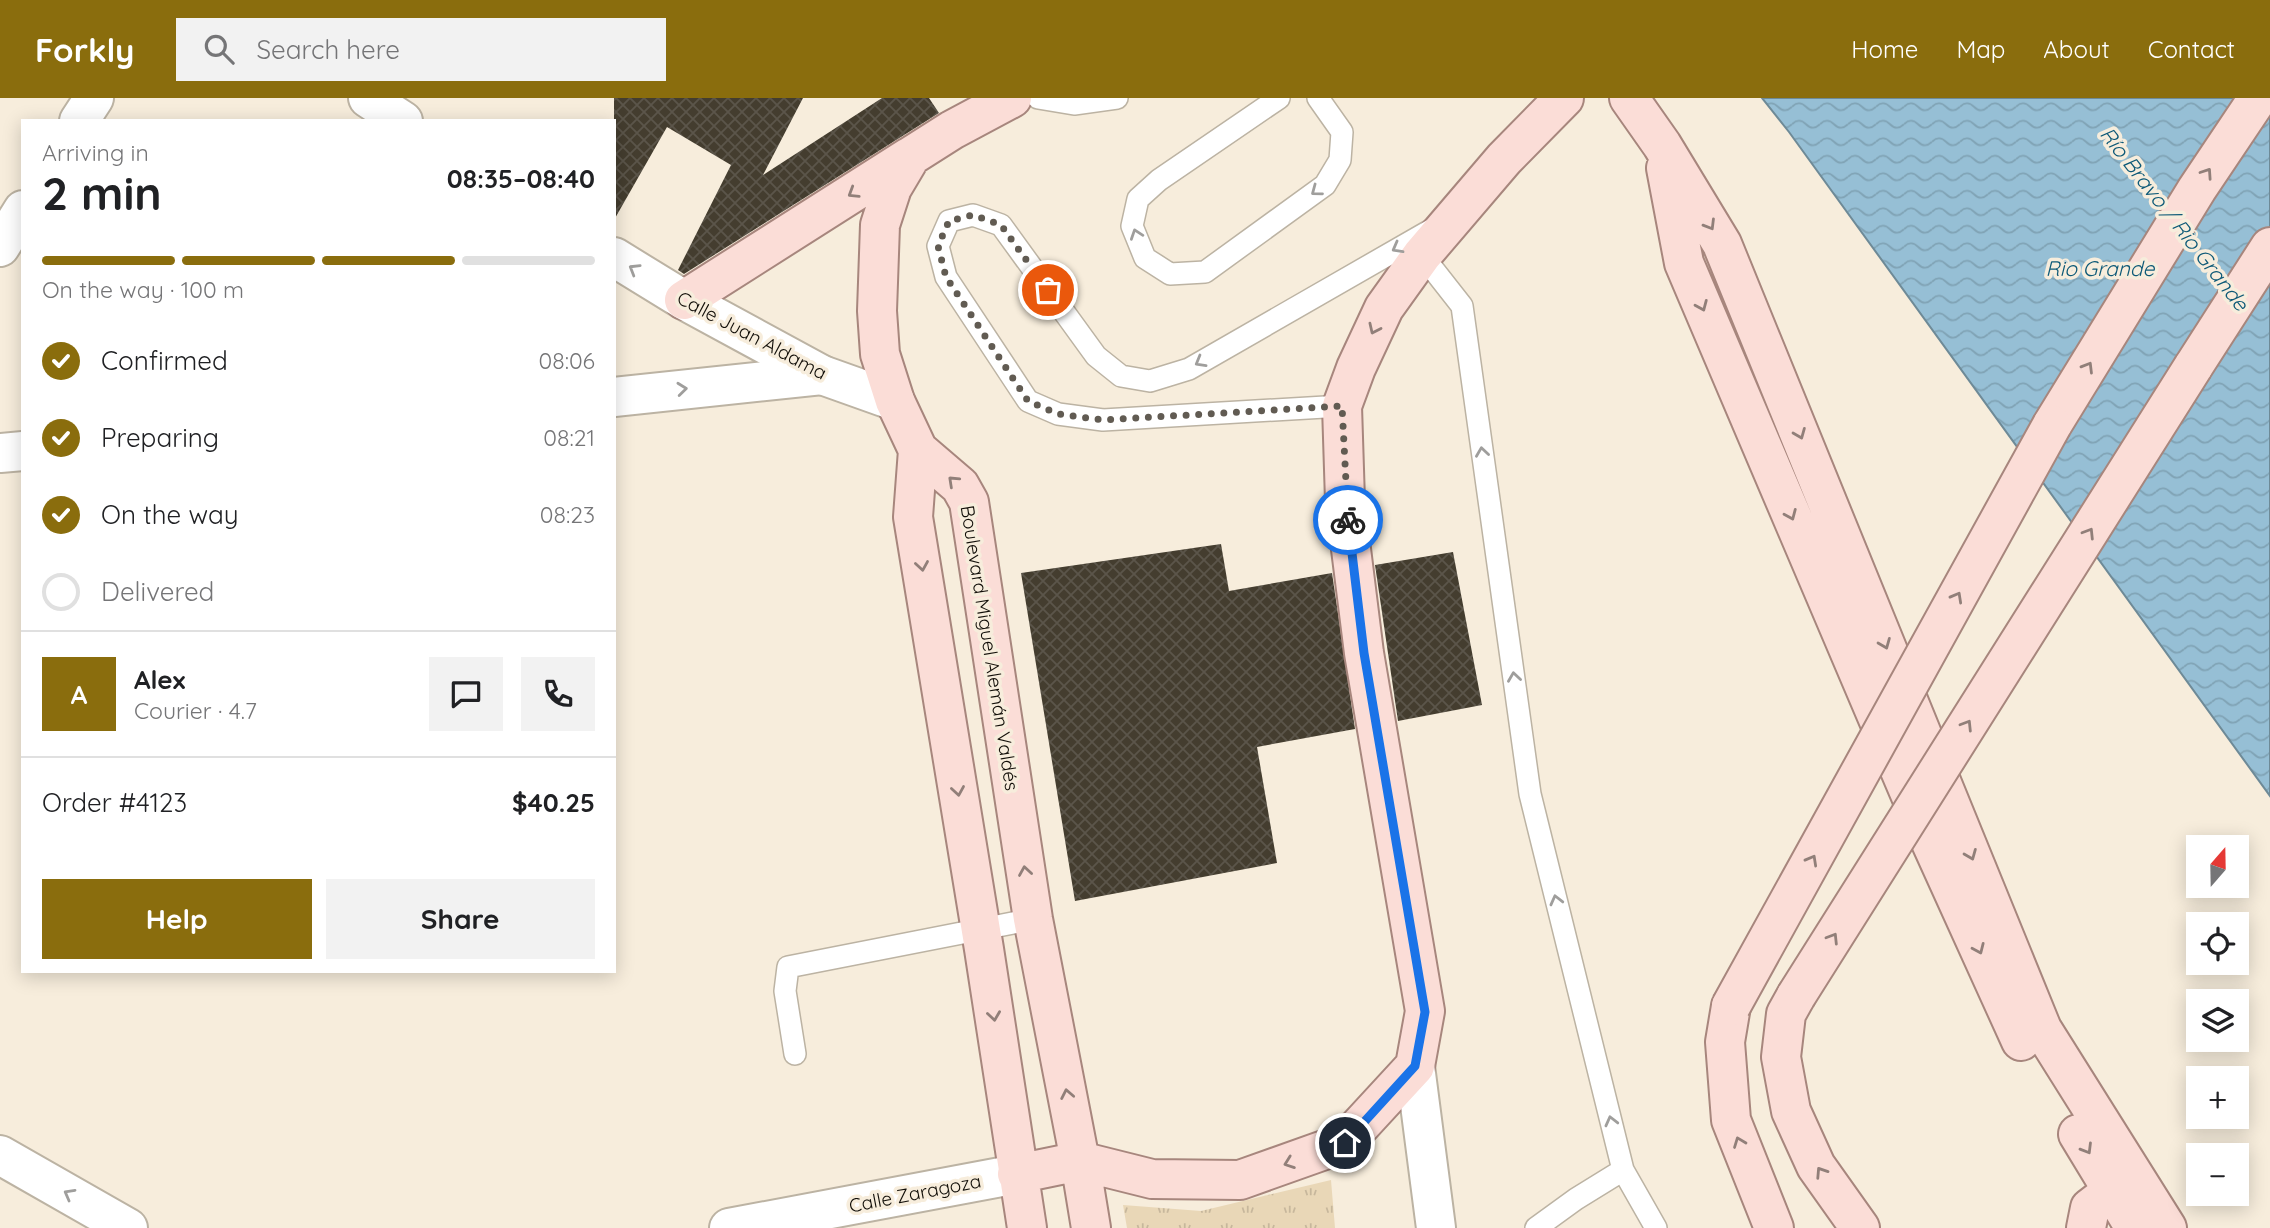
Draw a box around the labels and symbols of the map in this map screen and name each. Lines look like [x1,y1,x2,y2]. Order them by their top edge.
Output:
water label: Río Bravo / Rio Grande [2095,122,2253,316]
one-way arrow [2199,168,2211,181]
one-way arrow [1311,183,1324,196]
one-way arrow [848,184,861,197]
one-way arrow [1702,217,1715,230]
one-way arrow [1130,229,1144,241]
one-way arrow [1392,240,1404,253]
water label: Rio Grande [2046,256,2154,282]
pin [1018,260,1078,320]
one-way arrow [628,265,641,278]
street label: Calle Juan Aldama [673,285,831,385]
one-way arrow [1694,299,1708,311]
one-way arrow [1368,322,1382,334]
one-way arrow [1195,354,1208,367]
one-way arrow [2080,361,2093,374]
one-way arrow [676,382,688,397]
one-way arrow [1791,427,1805,439]
one-way arrow [1475,446,1490,457]
one-way arrow [949,477,962,490]
courier [1313,485,1383,555]
street label: Boulevard Miguel Alemán Valdés [956,504,1024,792]
one-way arrow [1783,508,1797,520]
one-way arrow [2080,527,2093,540]
one-way arrow [914,561,929,572]
one-way arrow [1949,592,1962,604]
one-way arrow [1877,638,1891,650]
one-way arrow [1507,671,1522,683]
one-way arrow [1959,720,1972,733]
one-way arrow [950,785,965,797]
north arrow [2186,835,2249,898]
one-way arrow [1963,848,1977,860]
one-way arrow [1804,855,1817,868]
one-way arrow [1018,865,1033,876]
one-way arrow [1550,894,1564,906]
one-way arrow [1824,933,1837,946]
one-way arrow [1971,942,1985,954]
one-way arrow [986,1010,1001,1021]
one-way arrow [1060,1088,1075,1100]
pin [1315,1113,1375,1173]
one-way arrow [1605,1115,1619,1127]
one-way arrow [1733,1136,1747,1149]
one-way arrow [2078,1141,2091,1154]
one-way arrow [1283,1154,1295,1168]
one-way arrow [1816,1167,1829,1180]
street label: Calle Zaragoza [847,1168,983,1218]
one-way arrow [64,1189,77,1202]

